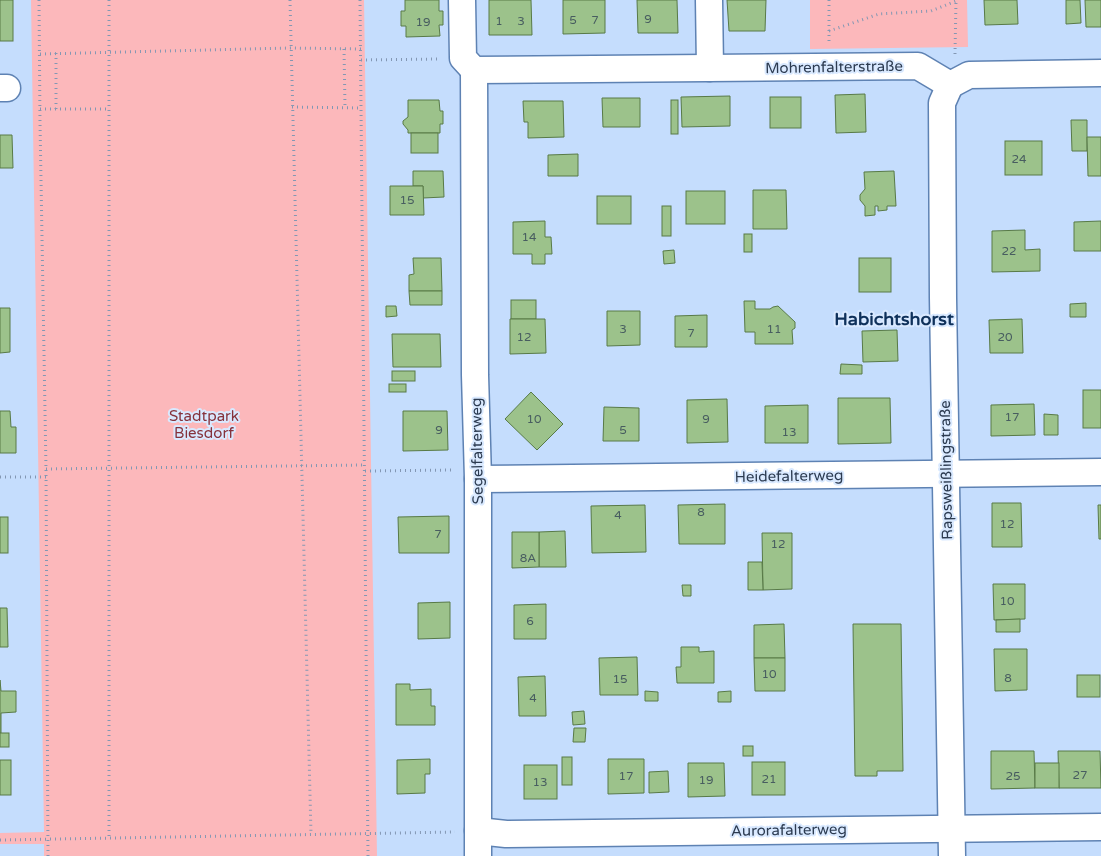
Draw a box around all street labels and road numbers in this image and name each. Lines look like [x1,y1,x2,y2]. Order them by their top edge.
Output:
street label: Mohrenfalterstraße [765,57,903,77]
street label: Segelfalterweg [467,398,487,504]
street label: Rapsweißlingstraße [936,400,956,540]
street label: Heidefalterweg [735,466,843,486]
street label: Aurorafalterweg [731,820,847,840]

